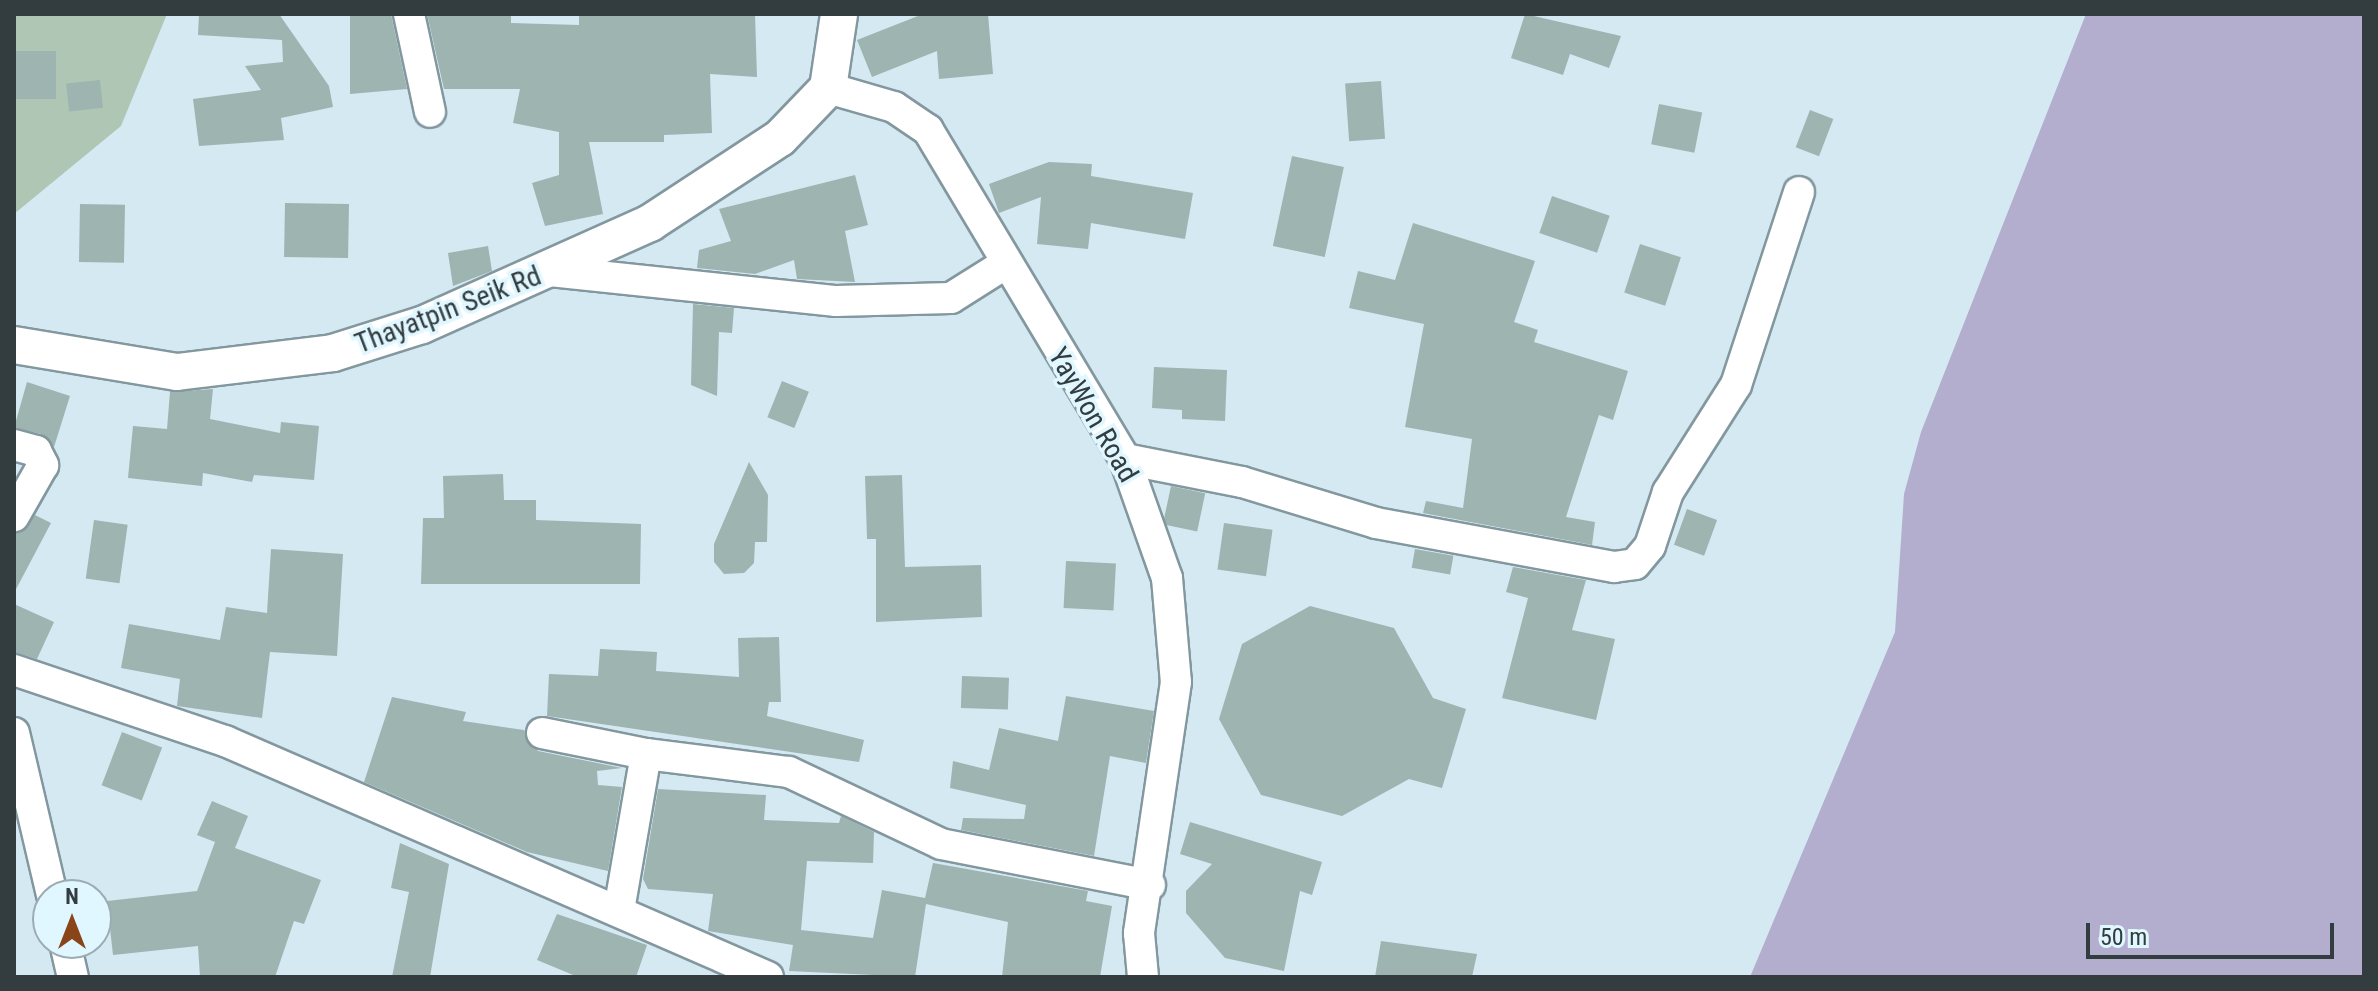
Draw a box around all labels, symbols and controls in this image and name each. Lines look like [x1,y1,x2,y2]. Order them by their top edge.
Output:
street label: Thayatpin Seik Rd [350,259,546,361]
street label: YayWon Road [1041,342,1145,488]
north arrow [32,879,112,959]
text: N [65,884,79,909]
scale bar [2090,907,2338,957]
text: 50 m [2100,923,2147,951]

